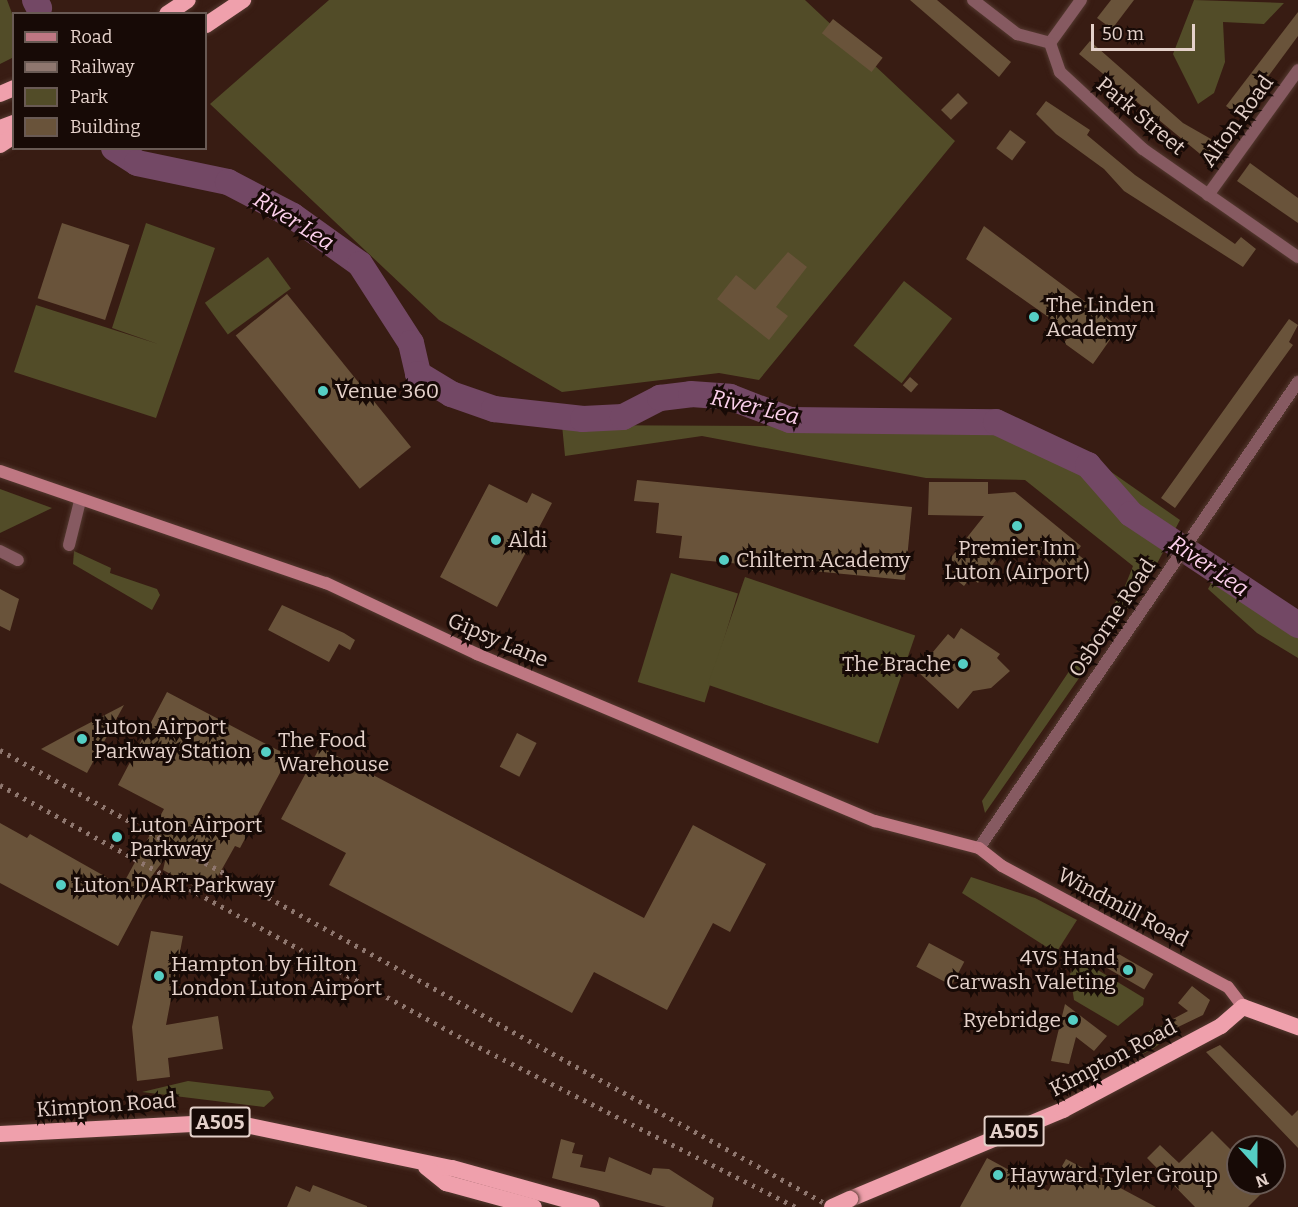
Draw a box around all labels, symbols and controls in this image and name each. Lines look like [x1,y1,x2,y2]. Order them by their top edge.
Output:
legend [12,12,207,150]
scale bar [1094,12,1198,50]
text: 50 m [1102,23,1144,45]
text: Road [70,26,112,48]
text: Railway [70,56,134,78]
street label: Alton Road [1195,70,1279,172]
street label: Park Street [1092,72,1190,160]
text: Park [70,86,108,108]
text: Building [70,116,141,138]
water label: River Lea [249,186,339,256]
place label: The Linden Academy [1046,292,1155,342]
marker: The Linden Academy [1027,310,1041,324]
place label: Venue 360 [335,378,439,404]
marker: Venue 360 [316,384,330,398]
water label: River Lea [708,384,802,430]
marker: Premier Inn Luton (Airport) [1010,519,1024,533]
place label: Aldi [508,527,547,553]
water label: River Lea [1164,530,1254,602]
marker: Aldi [489,533,503,547]
place label: Premier Inn Luton (Airport) [944,535,1090,585]
place label: Chiltern Academy [736,547,910,573]
marker: Chiltern Academy [717,553,731,567]
street label: Osborne Road [1063,554,1161,682]
street label: Gipsy Lane [444,608,552,672]
place label: The Brache [842,651,951,677]
marker: The Brache [956,657,970,671]
place label: Luton Airport Parkway Station [94,714,251,764]
place label: The Food Warehouse [278,727,389,777]
marker: Luton Airport Parkway Station [75,732,89,746]
marker: The Food Warehouse [259,745,273,759]
place label: Luton Airport Parkway [130,812,262,862]
marker: Luton Airport Parkway [108,828,126,846]
street label: Windmill Road [1053,862,1193,952]
place label: Luton DART Parkway [73,872,275,898]
marker: Luton DART Parkway [54,878,68,892]
place label: 4VS Hand Carwash Valeting [946,945,1116,995]
place label: Hampton by Hilton London Luton Airport [171,951,382,1001]
marker: 4VS Hand Carwash Valeting [1121,963,1135,977]
marker: Hampton by Hilton London Luton Airport [152,969,166,983]
place label: Ryebridge [963,1007,1061,1033]
marker: Ryebridge [1066,1013,1080,1027]
street label: Kimpton Road [1045,1014,1181,1102]
street label: Kimpton Road [35,1088,177,1122]
road number: A505 [188,1105,252,1139]
road number: A505 [982,1114,1046,1148]
north arrow [1226,1135,1286,1195]
place label: Hayward Tyler Group [1010,1162,1218,1188]
marker: Hayward Tyler Group [991,1168,1005,1182]
text: N [1253,1169,1271,1191]

